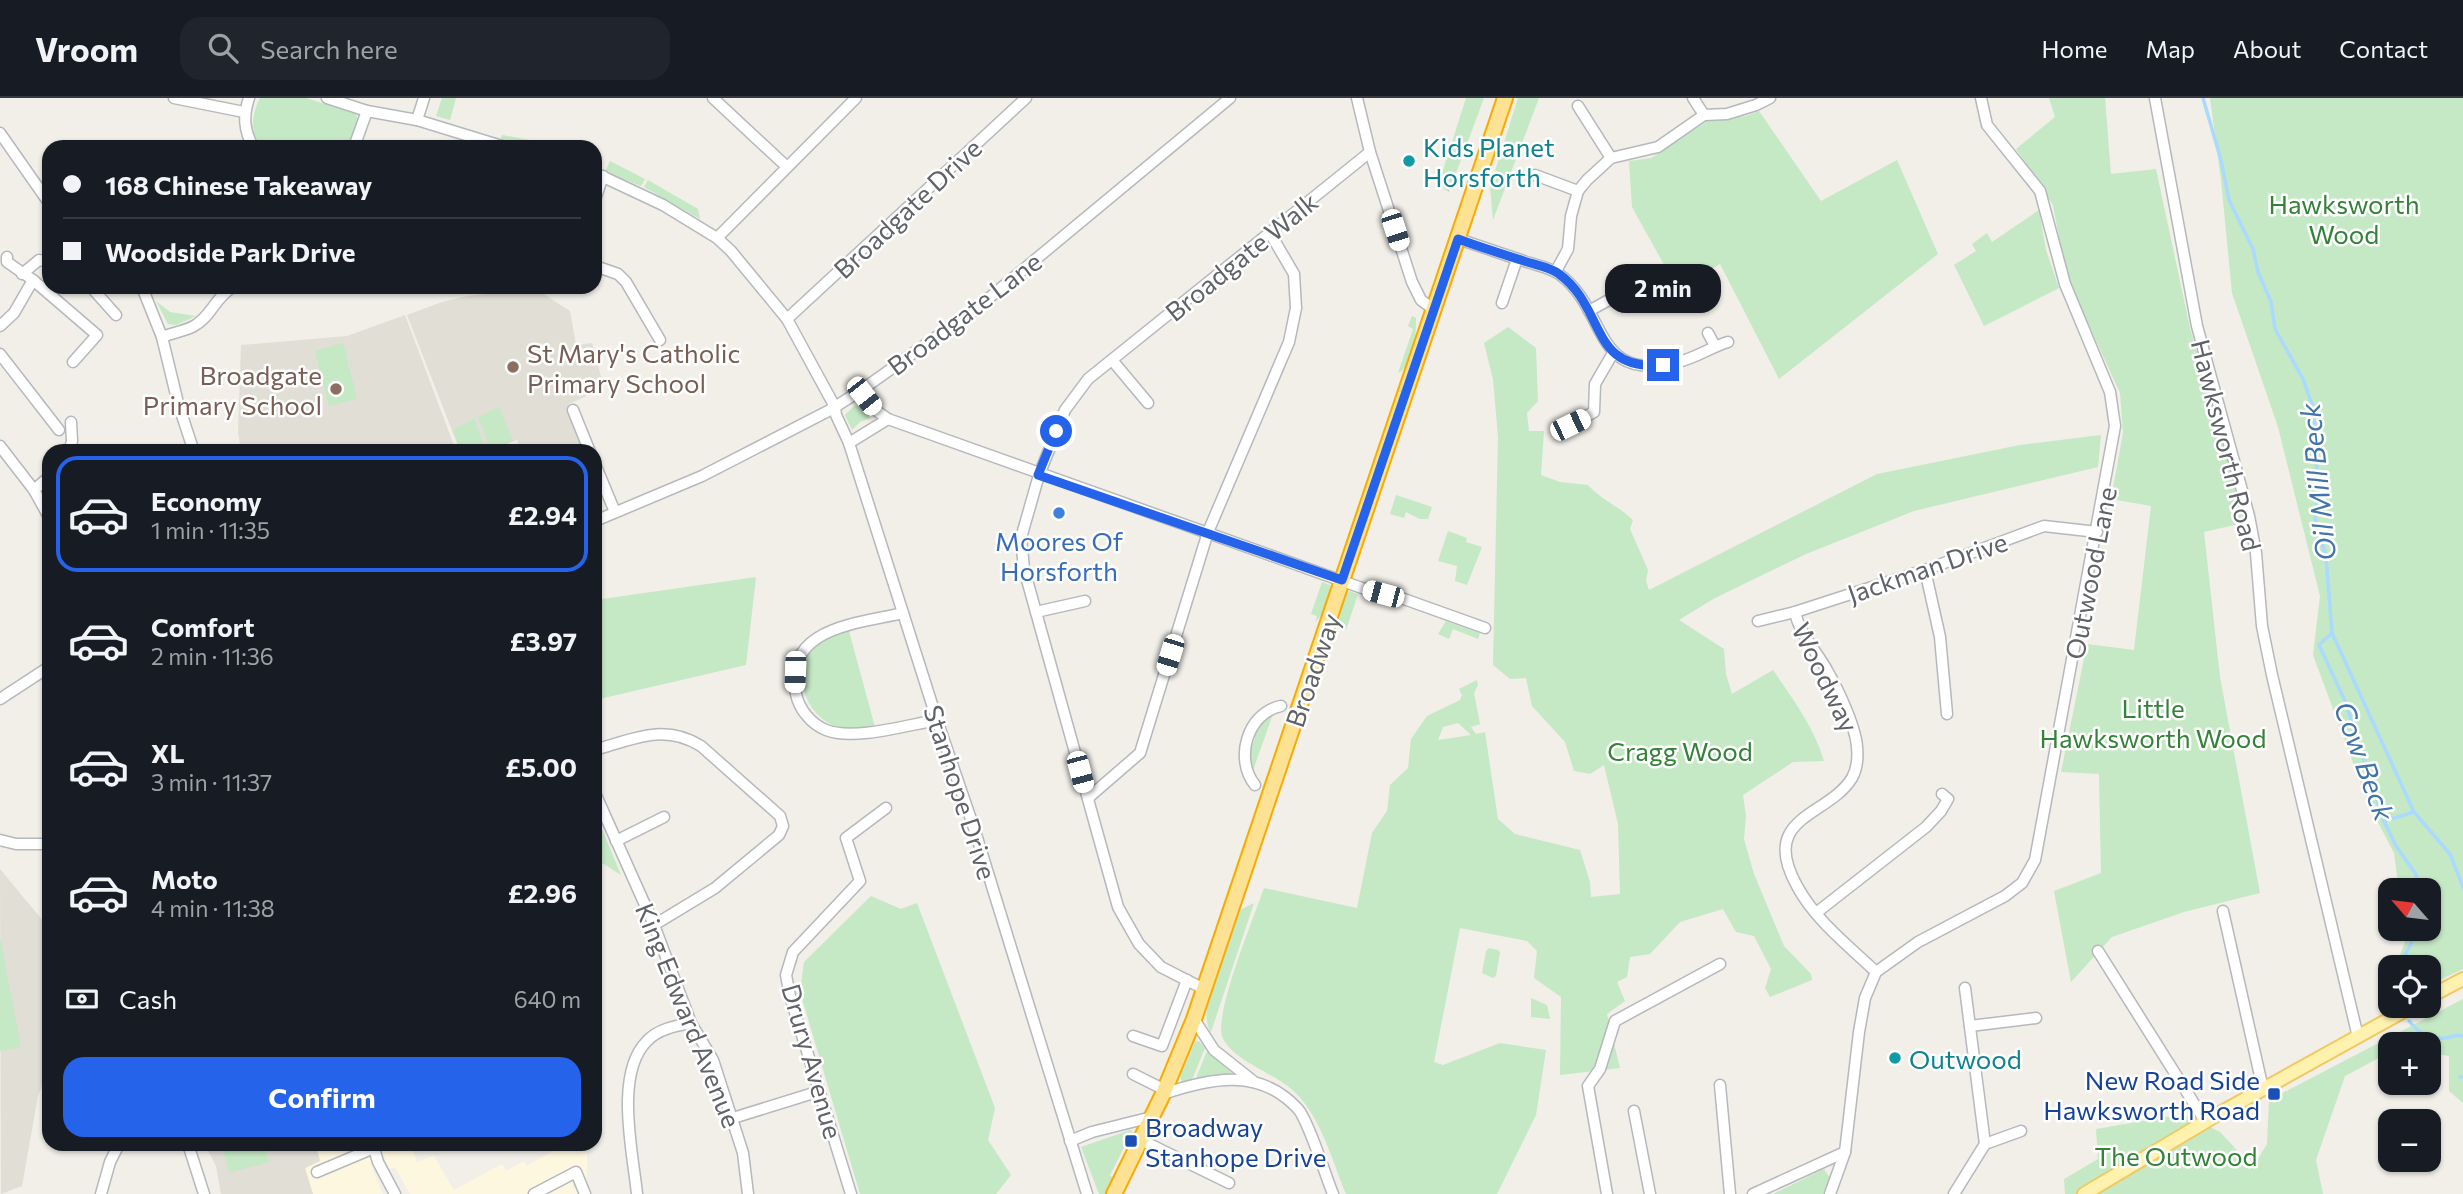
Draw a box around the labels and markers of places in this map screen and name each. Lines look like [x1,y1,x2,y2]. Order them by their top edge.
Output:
place label: Kids Planet Horsforth [1423,131,1555,192]
marker: Kids Planet Horsforth [1401,153,1417,169]
place label: St Mary's Catholic Primary School [527,337,740,398]
place label: Broadgate Primary School [143,359,322,420]
marker: St Mary's Catholic Primary School [505,359,521,375]
marker: Broadgate Primary School [328,381,344,397]
marker: Moores Of Horsforth [1051,505,1067,521]
place label: Moores Of Horsforth [995,525,1124,586]
place label: Outwood [1909,1043,2022,1074]
marker: Outwood [1887,1050,1903,1066]
place label: New Road Side Hawksworth Road [2043,1064,2260,1125]
marker: New Road Side Hawksworth Road [2266,1086,2282,1102]
place label: Broadway Stanhope Drive [1145,1111,1326,1172]
marker: Broadway Stanhope Drive [1123,1133,1139,1149]

